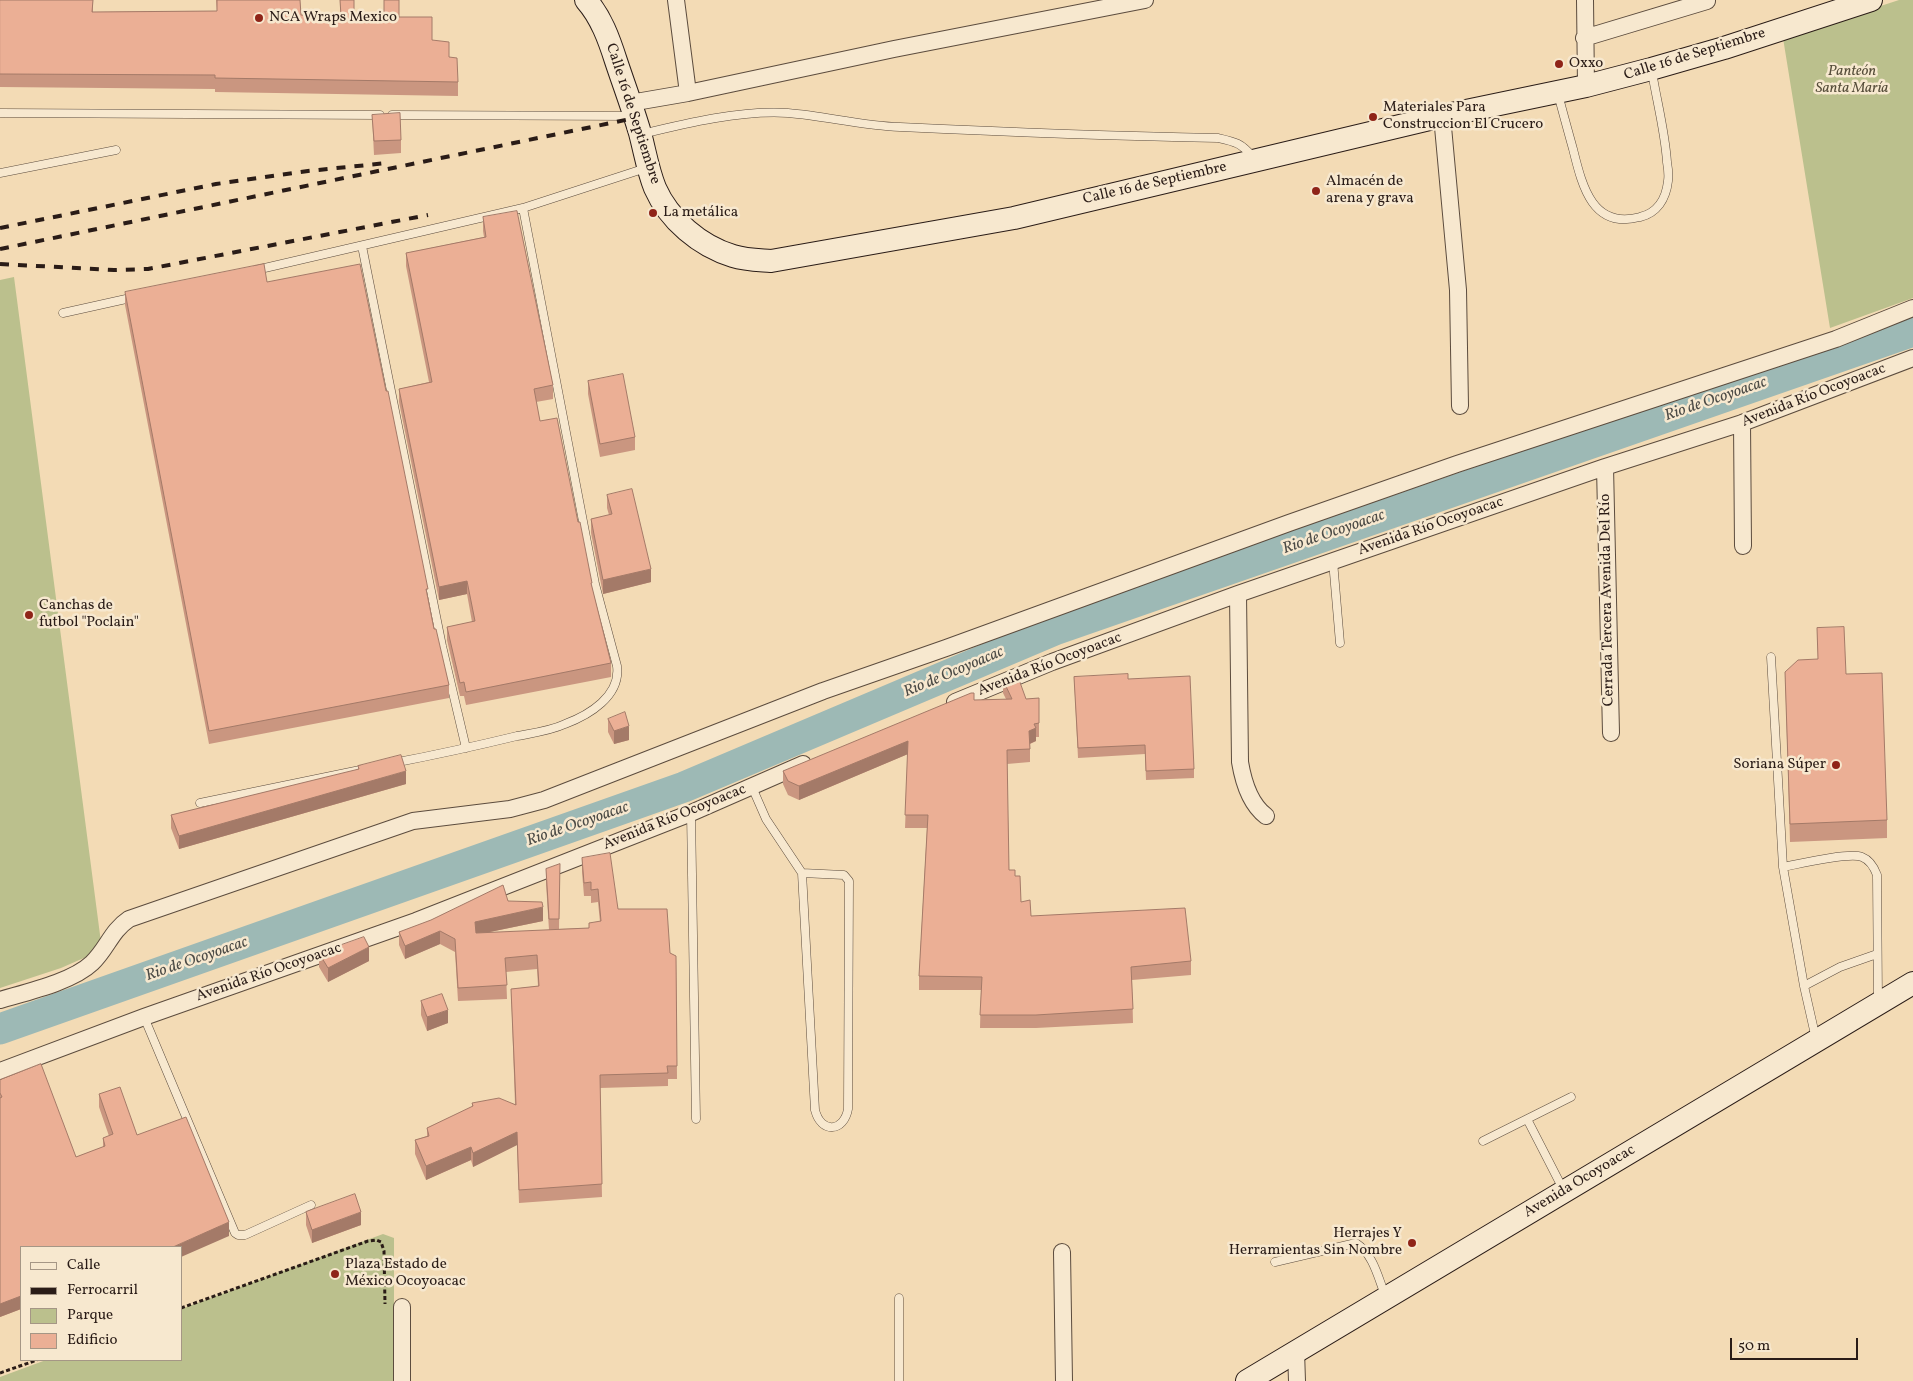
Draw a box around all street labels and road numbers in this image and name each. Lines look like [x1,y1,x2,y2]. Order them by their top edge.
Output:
street label: Calle 16 de Septiembre [1622,25,1768,85]
street label: Calle 16 de Septiembre [601,41,663,187]
street label: Calle 16 de Septiembre [1081,159,1229,209]
street label: Avenida Río Ocoyoacac [1740,360,1888,432]
street label: Cerrada Tercera Avenida Del Río [1597,493,1619,707]
street label: Avenida Río Ocoyoacac [1356,494,1506,560]
street label: Avenida Río Ocoyoacac [976,629,1124,701]
street label: Avenida Río Ocoyoacac [601,781,749,855]
street label: Avenida Río Ocoyoacac [194,940,344,1006]
street label: Avenida Ocoyoacac [1521,1142,1639,1222]

